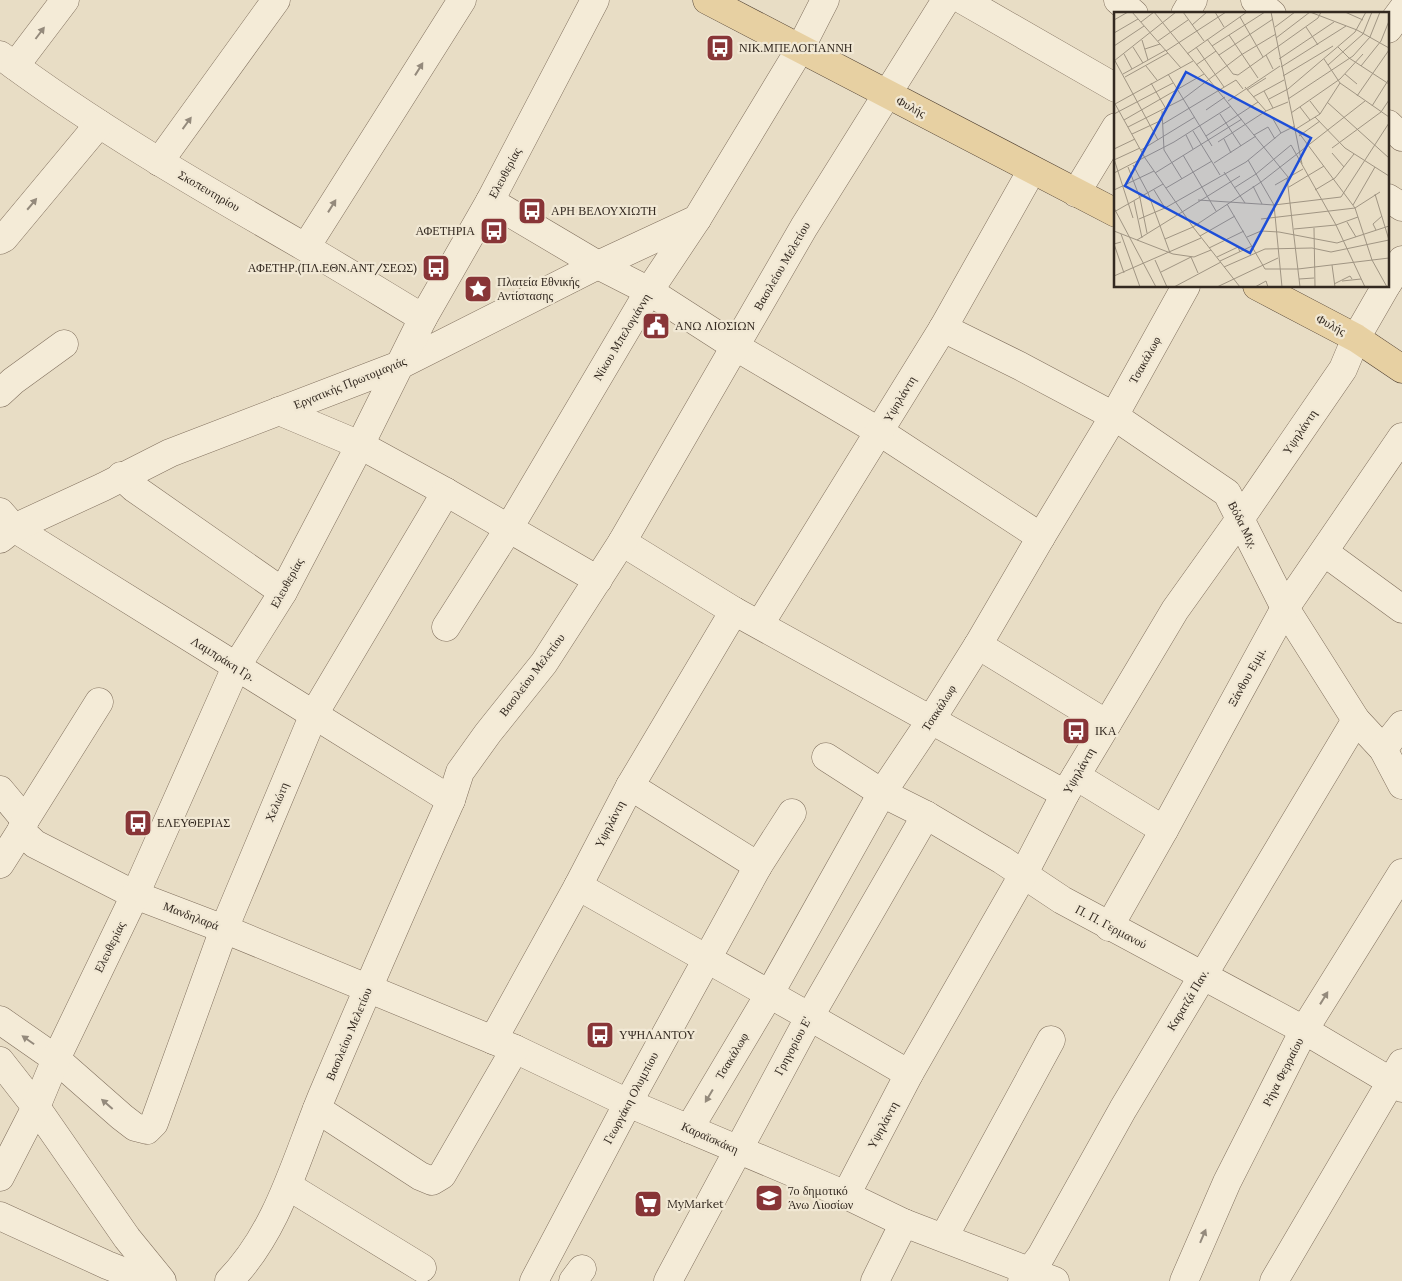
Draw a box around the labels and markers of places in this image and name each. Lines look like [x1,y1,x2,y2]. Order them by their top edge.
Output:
bus stop icon: ΝΙΚ.ΜΠΕΛΟΓΙΑΝΝΗ [705,33,735,63]
place label: ΝΙΚ.ΜΠΕΛΟΓΙΑΝΝΗ [739,40,853,55]
bus stop icon: ΑΡΗ ΒΕΛΟΥΧΙΩΤΗ [517,196,547,226]
place label: ΑΡΗ ΒΕΛΟΥΧΙΩΤΗ [551,203,657,218]
bus stop icon: ΑΦΕΤΗΡΙΑ [479,216,509,246]
place label: ΑΦΕΤΗΡΙΑ [415,223,475,238]
bus stop icon: ΑΦΕΤΗΡ.(ΠΛ.ΕΘΝ.ΑΝΤ/ΣΕΩΣ) [421,253,451,283]
place label: ΑΦΕΤΗΡ.(ΠΛ.ΕΘΝ.ΑΝΤ/ΣΕΩΣ) [248,260,417,276]
place icon: Πλατεία Εθνικής Αντίστασης [463,274,493,304]
place label: Πλατεία Εθνικής Αντίστασης [497,274,580,303]
public building icon: ΑΝΩ ΛΙΟΣΙΩΝ [641,311,671,341]
place label: ΑΝΩ ΛΙΟΣΙΩΝ [675,318,756,333]
bus stop icon: ΙΚΑ [1061,716,1091,746]
place label: ΙΚΑ [1095,723,1117,738]
bus stop icon: ΕΛΕΥΘΕΡΙΑΣ [123,808,153,838]
place label: ΕΛΕΥΘΕΡΙΑΣ [157,815,230,830]
bus stop icon: ΥΨΗΛΑΝΤΟΥ [585,1020,615,1050]
place label: ΥΨΗΛΑΝΤΟΥ [619,1027,695,1042]
school or university icon: 7ο δημοτικό Άνω Λιοσίων [754,1183,784,1213]
place label: 7ο δημοτικό Άνω Λιοσίων [788,1183,854,1212]
supermarket icon: MyMarket [633,1189,663,1219]
place label: MyMarket [667,1196,724,1211]

